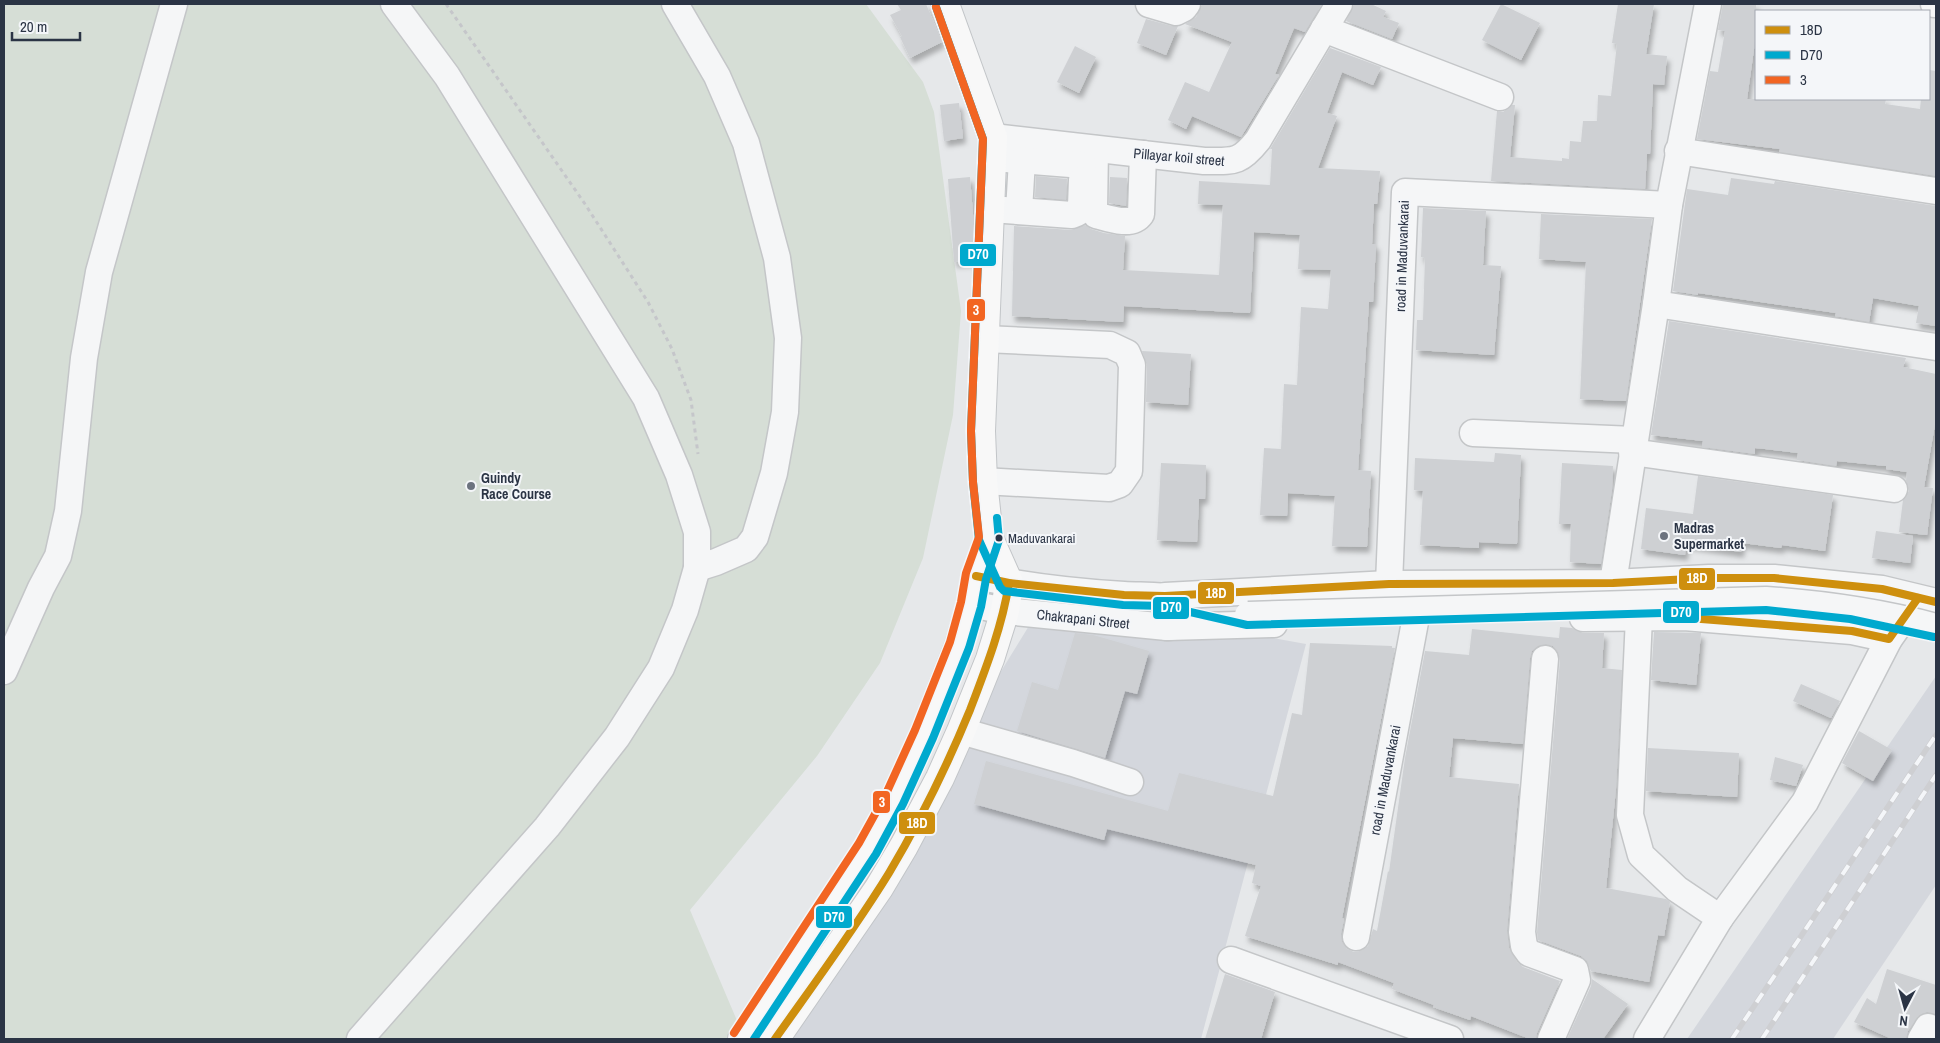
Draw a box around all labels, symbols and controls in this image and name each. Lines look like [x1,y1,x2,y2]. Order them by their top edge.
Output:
scale bar [12,10,80,42]
legend [1755,10,1930,100]
text: 20 m [20,16,47,37]
text: 18D [1800,19,1823,40]
text: D70 [1800,44,1823,65]
text: 3 [1800,69,1807,90]
street label: Pillayar koil street [1133,144,1225,170]
street label: road in Maduvankarai [1391,200,1413,312]
line badge: D70 [959,243,997,267]
text: D70 [967,245,989,263]
line badge: 3 [966,298,986,322]
text: 3 [973,301,979,319]
place label: Guindy Race Course [481,469,551,503]
marker: Guindy Race Course [465,480,477,492]
place label: Madras Supermarket [1674,519,1744,553]
place label: Maduvankarai [1008,530,1076,547]
marker: Madras Supermarket [1658,530,1670,542]
marker: Maduvankarai [994,533,1004,543]
line badge: 18D [1678,567,1716,591]
text: 18D [1686,569,1708,587]
line badge: 18D [1197,581,1235,605]
text: 18D [1205,584,1227,602]
line badge: D70 [1152,596,1190,620]
text: D70 [1160,598,1182,616]
line badge: D70 [1662,600,1700,624]
text: D70 [1670,603,1692,621]
street label: Chakrapani Street [1036,605,1130,633]
street label: road in Maduvankarai [1366,723,1404,837]
line badge: 3 [872,790,891,814]
text: 3 [879,793,885,811]
line badge: 18D [898,811,936,835]
text: 18D [906,814,928,832]
line badge: D70 [815,905,853,929]
text: D70 [823,908,845,926]
north arrow [1880,983,1930,1033]
text: N [1899,1012,1909,1030]

